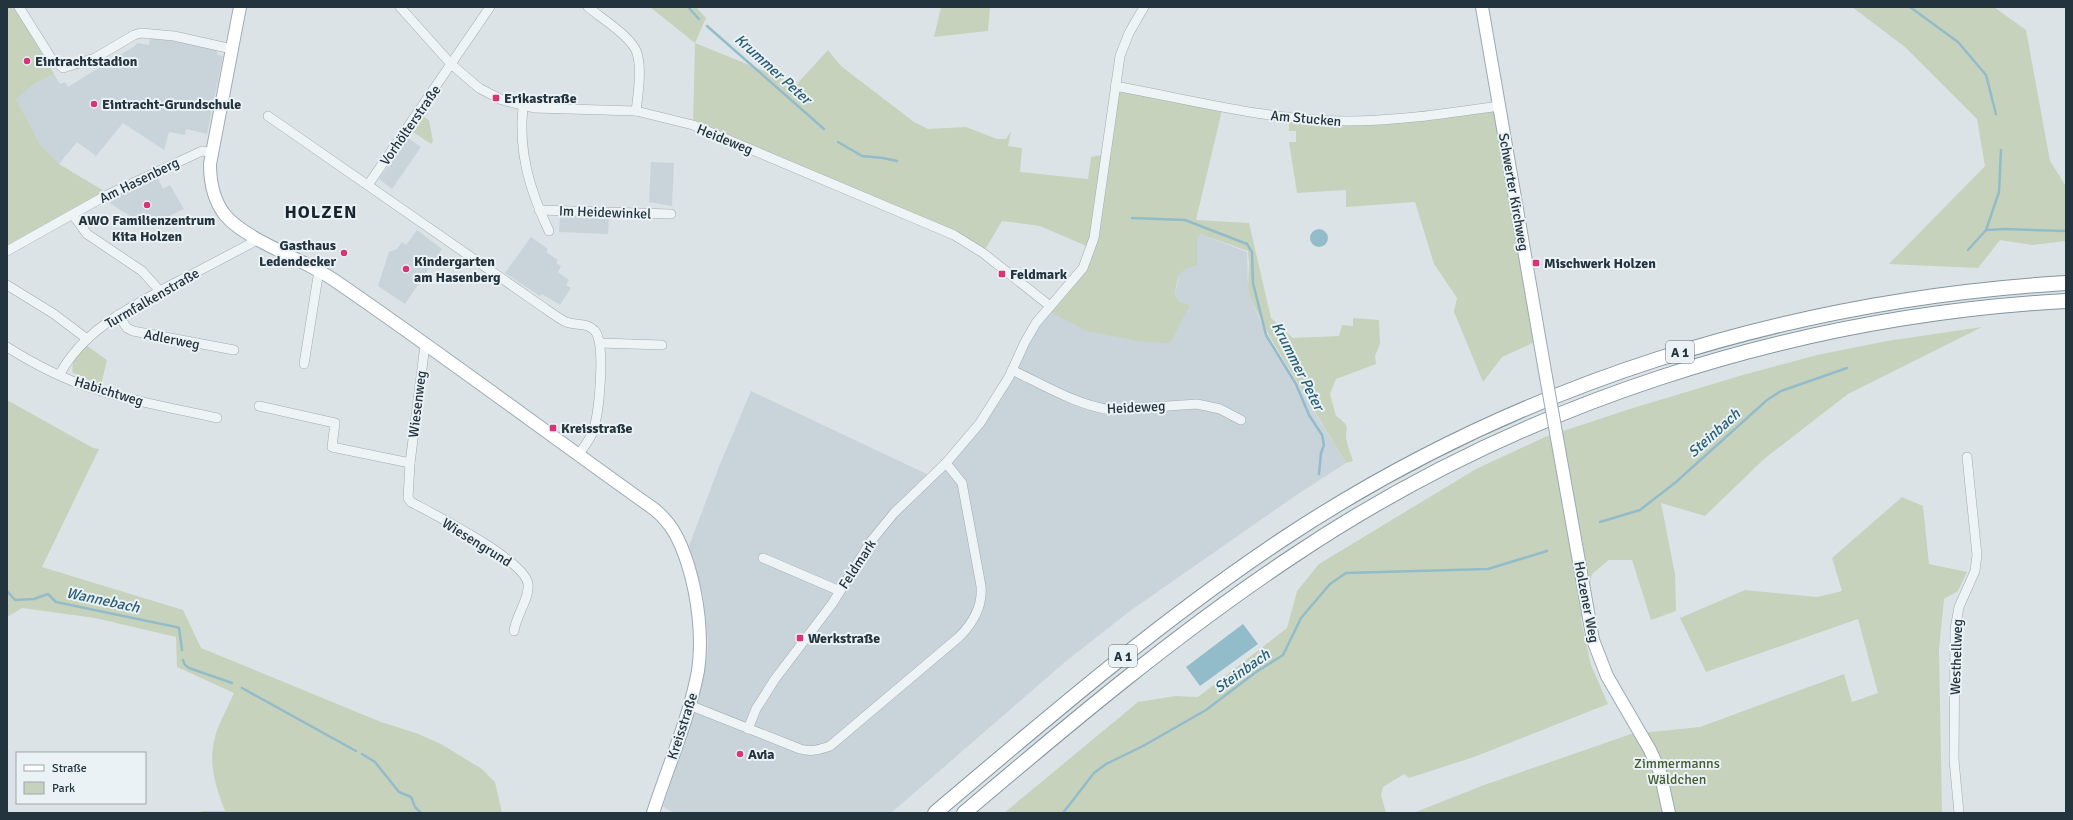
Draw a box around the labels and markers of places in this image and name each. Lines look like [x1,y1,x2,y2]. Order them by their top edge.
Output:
place label: Eintrachtstadion [35,53,138,70]
marker: Eintrachtstadion [22,56,32,66]
place label: Erikastraße [504,90,577,107]
marker: Erikastraße [491,93,501,103]
place label: Eintracht-Grundschule [102,96,241,113]
marker: Eintracht-Grundschule [89,99,99,109]
marker: AWO Familienzentrum Kita Holzen [142,200,152,210]
place label: AWO Familienzentrum Kita Holzen [79,212,215,245]
place label: Gasthaus Ledendecker [259,237,336,270]
marker: Gasthaus Ledendecker [339,248,349,258]
place label: Kindergarten am Hasenberg [414,253,501,286]
place label: Mischwerk Holzen [1544,255,1656,272]
marker: Mischwerk Holzen [1531,258,1541,268]
marker: Kindergarten am Hasenberg [401,264,411,274]
place label: Feldmark [1010,266,1068,283]
marker: Feldmark [997,269,1007,279]
place label: Kreisstraße [561,420,633,437]
marker: Kreisstraße [548,423,558,433]
place label: Werkstraße [808,630,880,647]
marker: Werkstraße [795,633,805,643]
place label: Avia [748,746,774,763]
marker: Avia [735,749,745,759]

